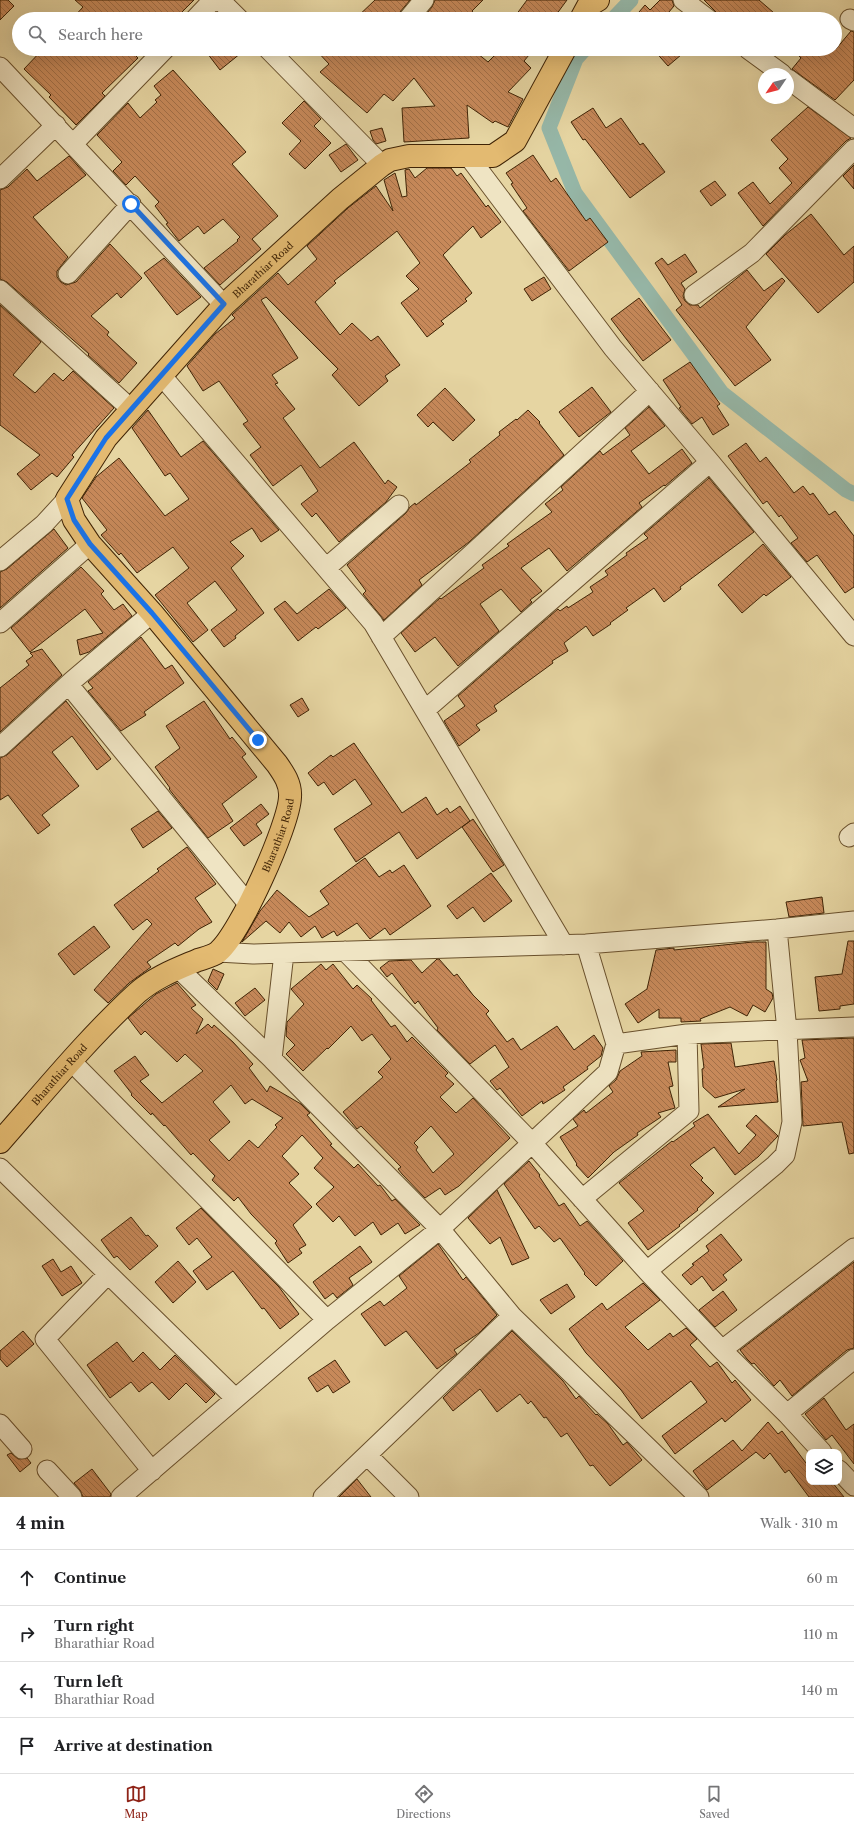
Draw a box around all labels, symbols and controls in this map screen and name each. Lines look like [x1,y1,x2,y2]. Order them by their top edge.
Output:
search box [12,12,842,56]
icon: search [26,23,48,45]
text: Search here [58,25,143,44]
north arrow [758,68,794,104]
route start [122,195,140,213]
street label: Bharathiar Road [230,239,296,301]
route end [249,731,267,749]
street label: Bharathiar Road [259,797,297,874]
street label: Bharathiar Road [29,1041,90,1108]
map controls [806,1449,842,1485]
button: layers [806,1449,842,1485]
text: 4 min [16,1513,65,1533]
text: Walk · 310 m [760,1515,838,1531]
icon: ahead [16,1567,38,1589]
text: Continue [54,1568,126,1587]
text: 60 m [807,1570,838,1586]
text: Turn right [54,1616,134,1635]
icon: right [16,1623,38,1645]
text: 110 m [803,1626,838,1642]
text: Bharathiar Road [54,1635,155,1651]
text: Turn left [54,1672,123,1691]
icon: left [16,1679,38,1701]
text: 140 m [801,1682,838,1698]
text: Bharathiar Road [54,1691,155,1707]
icon: arrive [16,1735,38,1757]
text: Arrive at destination [54,1736,213,1755]
tab: Map [124,1783,148,1821]
tab: Directions [396,1783,451,1821]
tab: Saved [699,1783,730,1821]

